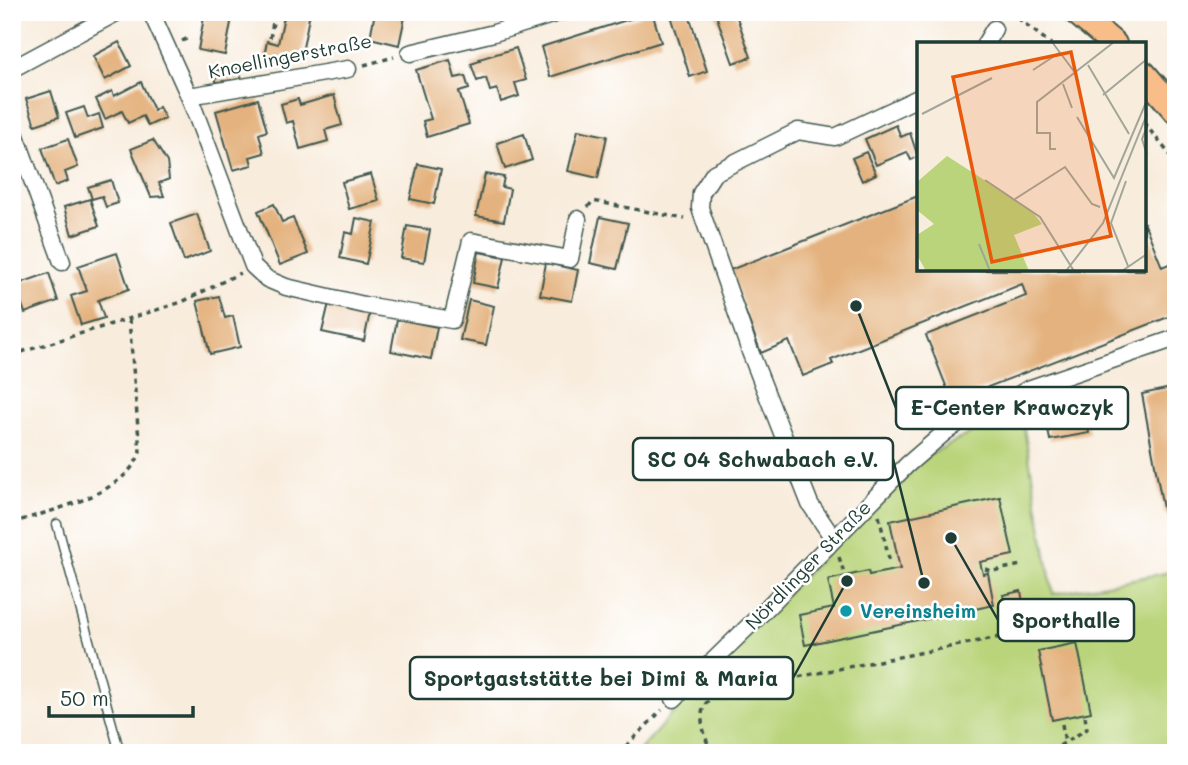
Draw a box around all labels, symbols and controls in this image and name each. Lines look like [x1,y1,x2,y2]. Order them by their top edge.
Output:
street label: Knoellingerstraße [206,27,374,84]
inset map [917,42,1146,271]
callout: E-Center Krawczyk [896,387,1128,429]
text: E-Center Krawczyk [910,393,1114,421]
callout: SC 04 Schwabach e.V. [633,438,893,480]
text: SC 04 Schwabach e.V. [647,445,879,472]
street label: Nördlinger Straße [739,495,876,635]
place label: Vereinsheim [860,598,976,623]
callout: Sporthalle [998,599,1134,641]
marker: Vereinsheim [838,603,854,619]
text: Sporthalle [1012,606,1120,633]
callout: Sportgaststätte bei Dimi & Maria [410,657,793,699]
text: Sportgaststätte bei Dimi & Maria [424,664,778,691]
scale bar [49,674,192,718]
text: 50 m [60,684,109,711]

